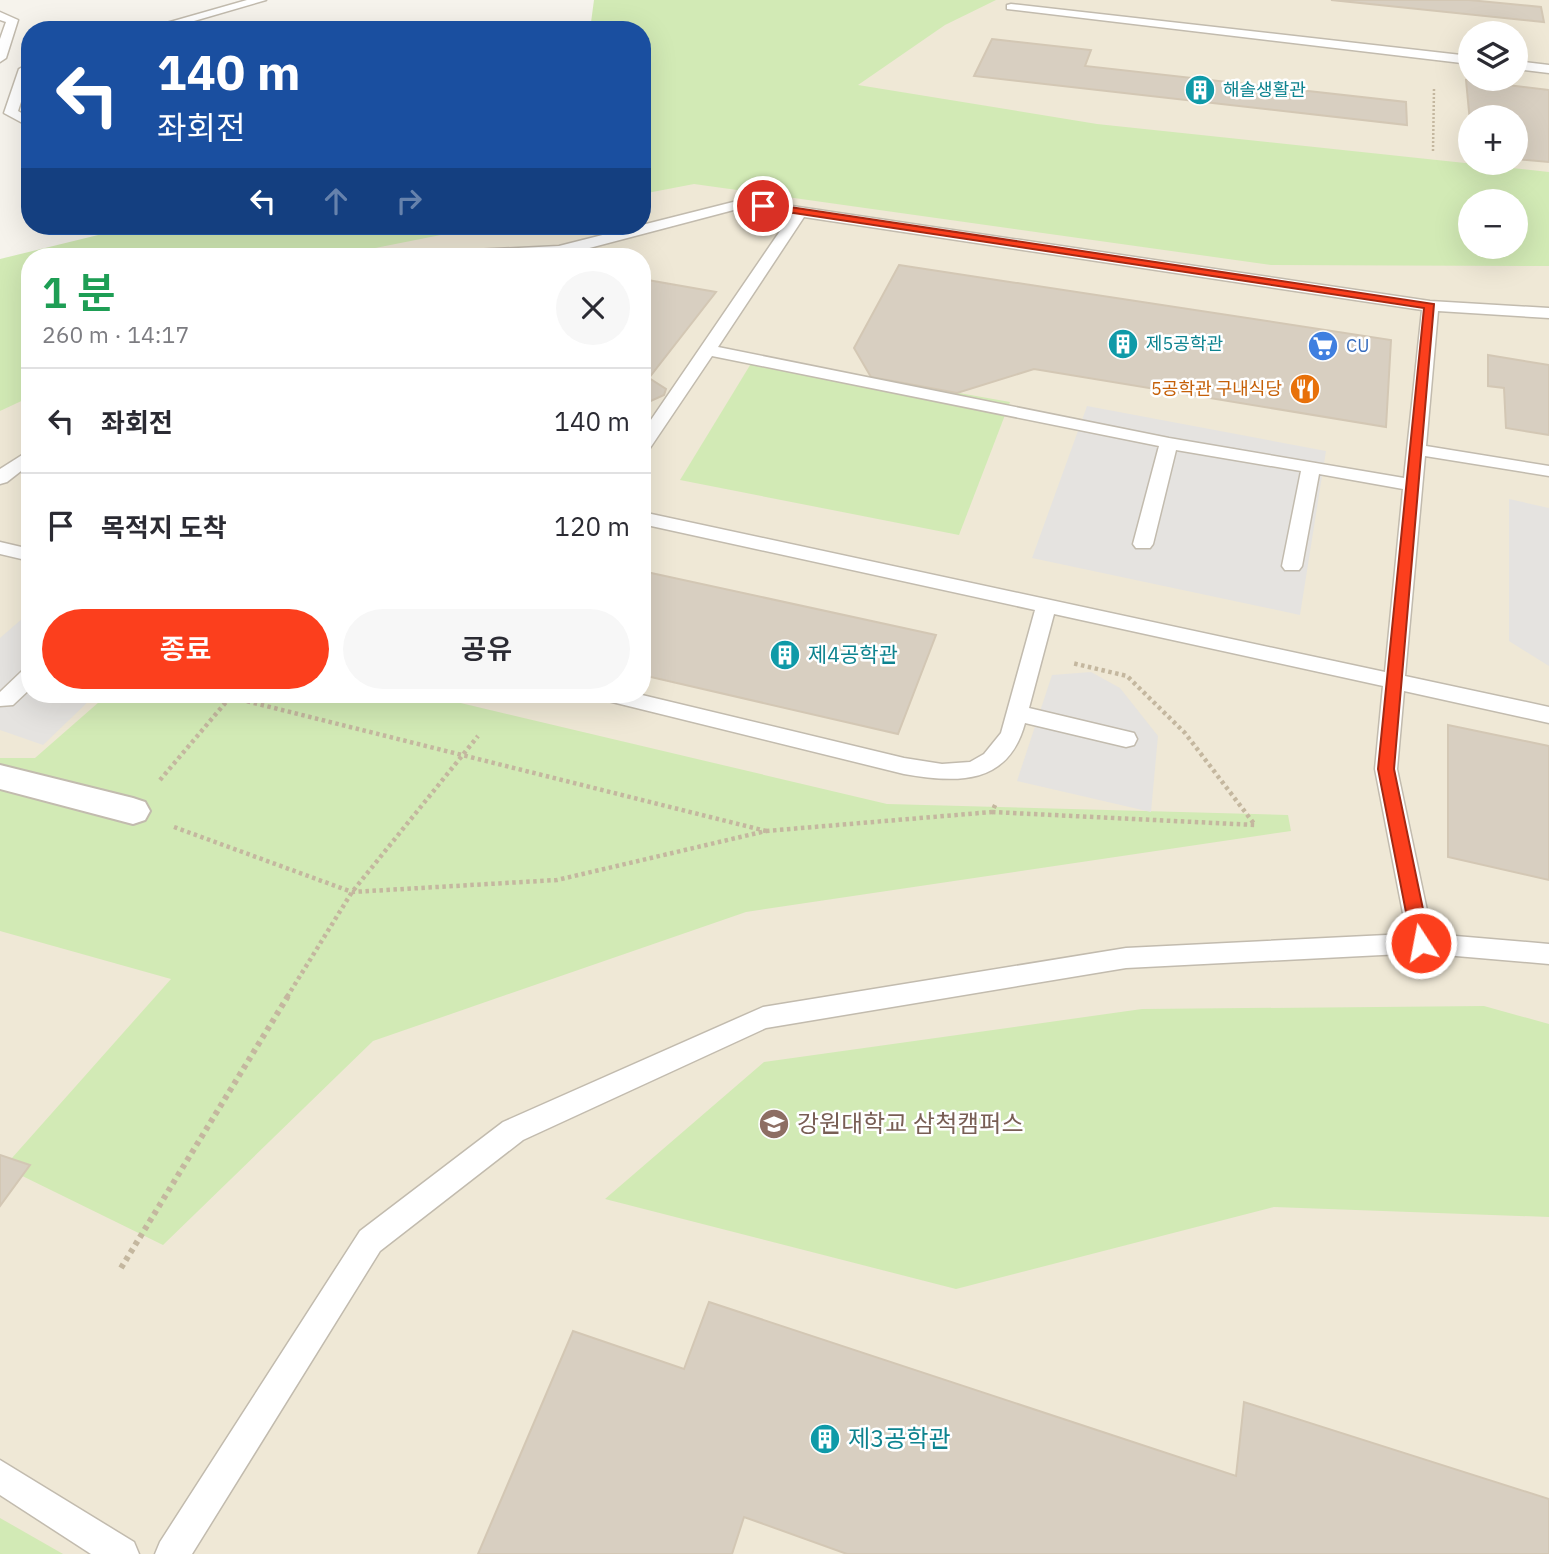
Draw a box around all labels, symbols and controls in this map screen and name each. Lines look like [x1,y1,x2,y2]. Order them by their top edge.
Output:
map controls [1458,21,1528,259]
button: layers [1458,21,1528,91]
text: 140 m [157,40,301,103]
icon: left [42,49,133,140]
building icon: 해솔생활관 [1183,73,1217,107]
place label: 해솔생활관 [1223,78,1306,101]
button: + [1458,105,1528,175]
text: 좌회전 [157,106,245,148]
pin [733,176,793,236]
icon: left [244,182,282,220]
icon: ahead [317,182,355,220]
icon: right [390,182,428,220]
icon: arrive [744,187,782,225]
button: − [1458,189,1528,259]
text: 1 분 [42,265,116,320]
button: close [556,271,630,345]
text: 260 m · 14:17 [42,319,189,349]
building icon: 제5공학관 [1106,327,1140,361]
supermarket icon: CU [1306,329,1340,363]
place label: 제5공학관 [1146,332,1223,355]
place label: CU [1346,334,1369,357]
restaurant icon: 5공학관 구내식당 [1288,372,1322,406]
place label: 5공학관 구내식당 [1151,377,1282,400]
icon: left [42,402,80,440]
text: 140 m [554,404,630,438]
text: 좌회전 [101,405,173,439]
icon: arrive [42,507,80,545]
text: 120 m [554,509,630,543]
text: 목적지 도착 [101,510,227,544]
button: 종료 [42,609,329,689]
button: 공유 [343,609,630,689]
building icon: 제4공학관 [768,638,802,672]
place label: 제4공학관 [808,640,898,668]
position arrow [1384,906,1458,980]
school or university icon: 강원대학교 삼척캠퍼스 [757,1107,791,1141]
place label: 강원대학교 삼척캠퍼스 [797,1107,1023,1139]
building icon: 제3공학관 [808,1422,842,1456]
place label: 제3공학관 [848,1422,951,1454]

